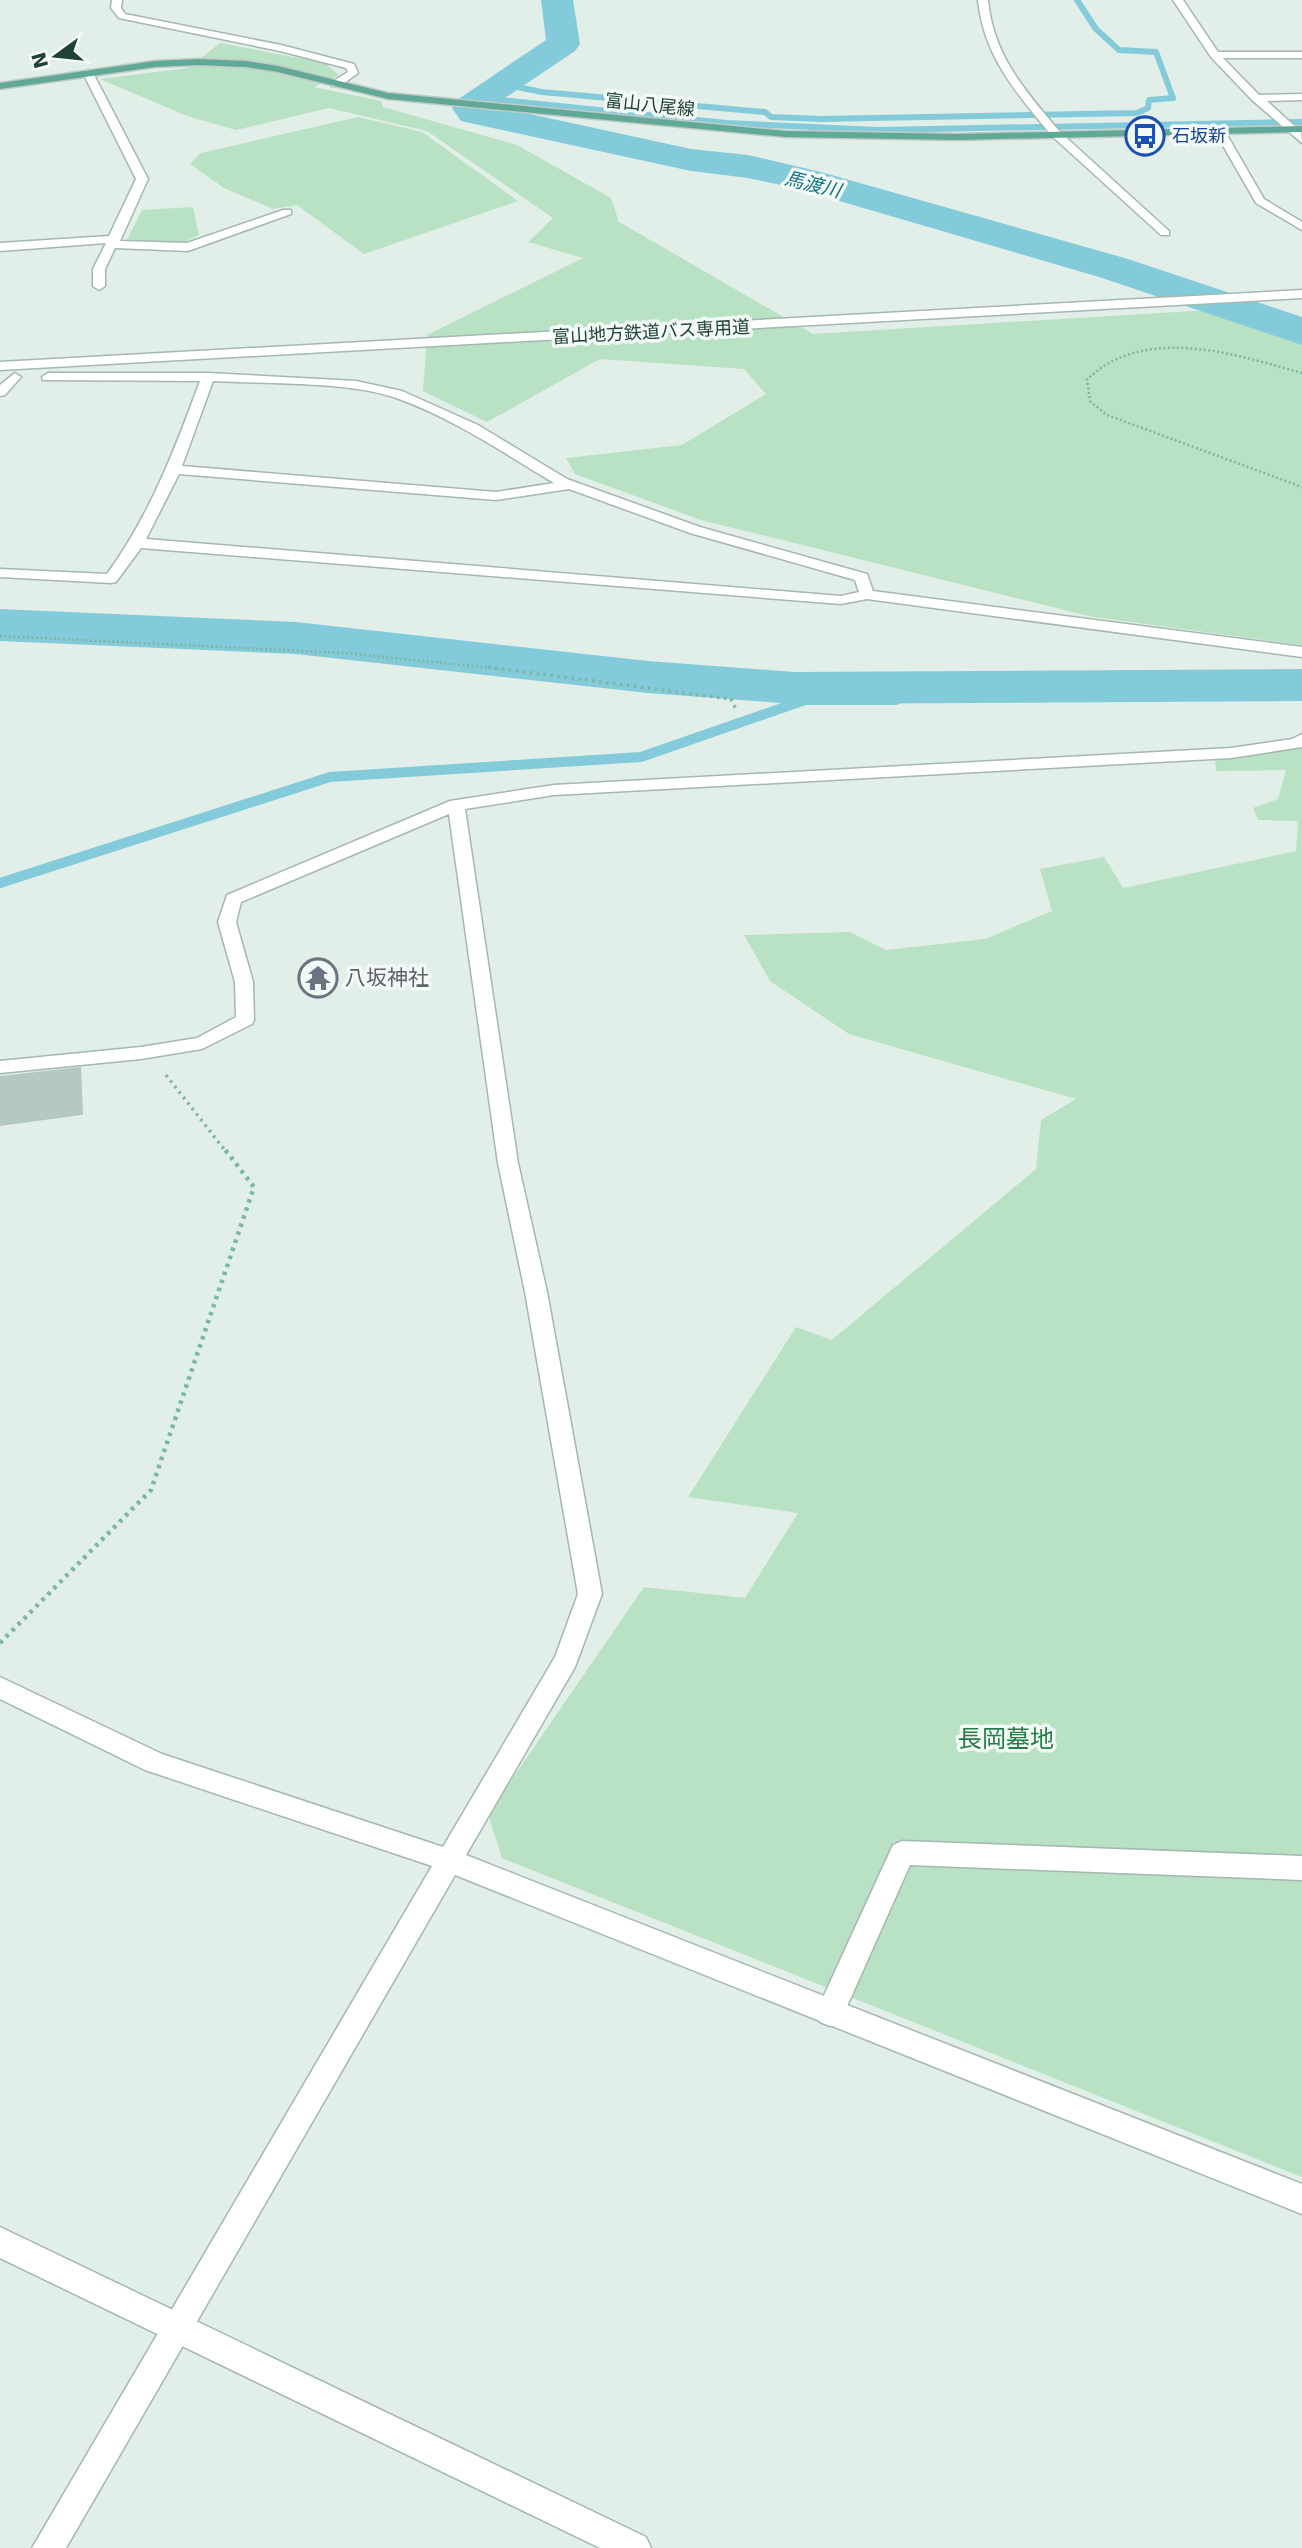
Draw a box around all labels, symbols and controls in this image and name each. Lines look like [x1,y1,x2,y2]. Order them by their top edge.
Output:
north arrow [21,21,91,91]
text: N [27,50,52,71]
street label: 富山八尾線 [604,89,696,120]
bus stop icon: 石坂新 [1124,115,1166,157]
place label: 石坂新 [1172,125,1226,146]
water label: 馬渡川 [783,166,845,202]
street label: 富山地方鉄道バス専用道 [552,316,750,347]
temple icon: 八坂神社 [297,957,339,999]
place label: 八坂神社 [345,966,429,990]
park label: 長岡墓地 [958,1725,1054,1753]

